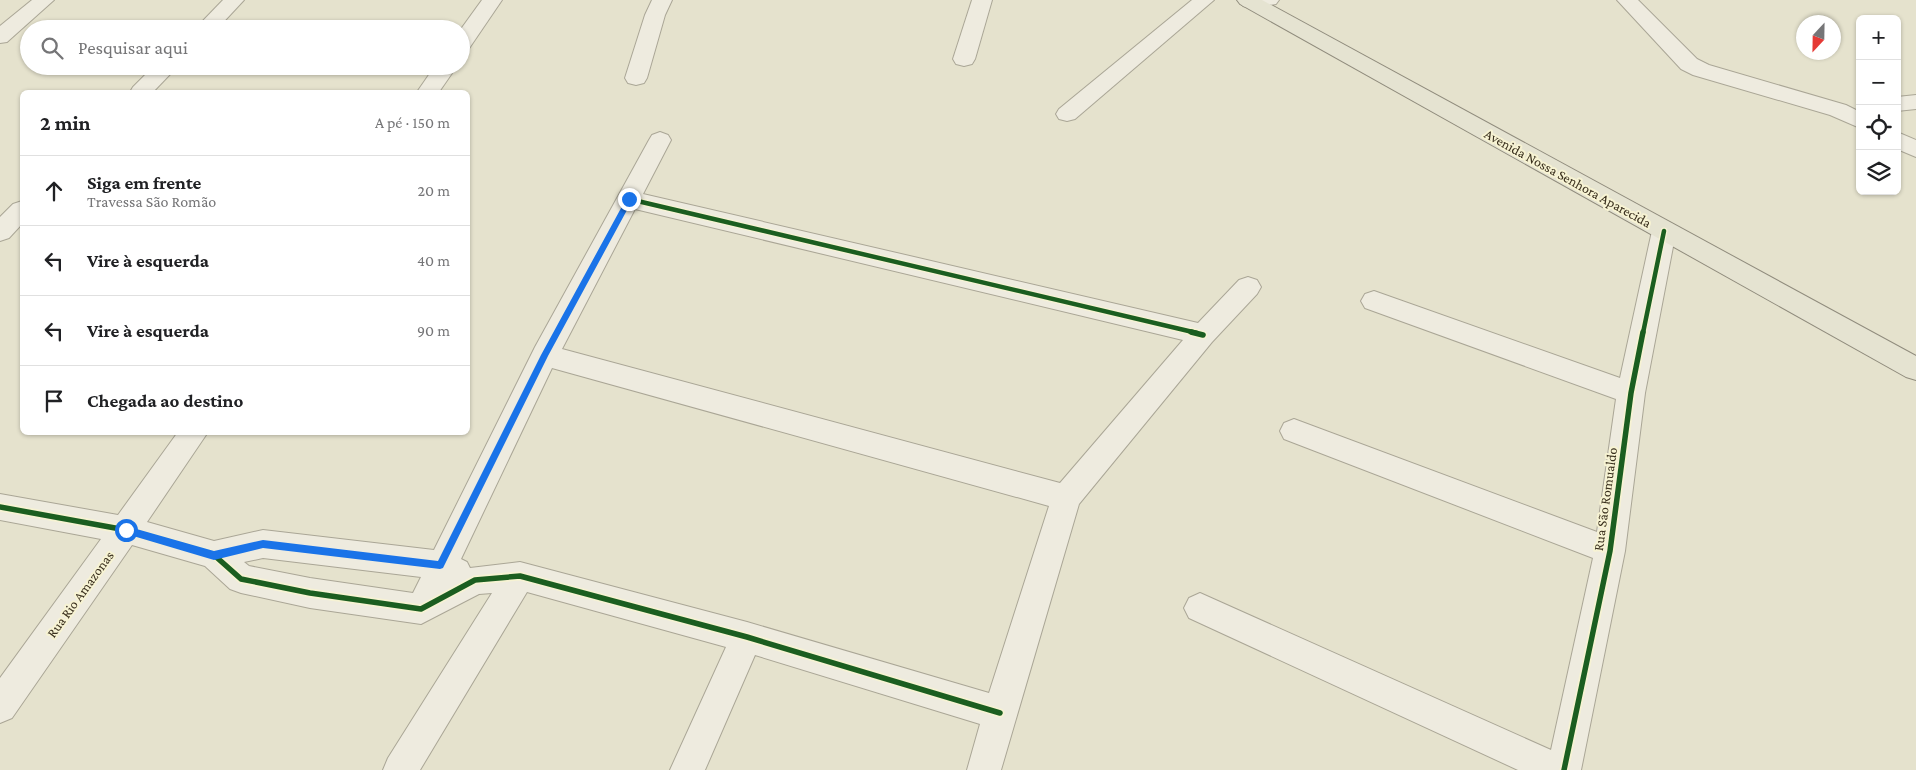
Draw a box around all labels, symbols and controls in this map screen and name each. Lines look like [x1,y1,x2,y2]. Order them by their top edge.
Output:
north arrow [1796,15,1841,60]
map controls [1856,15,1901,195]
button: + [1856,15,1901,60]
search box [20,20,470,75]
icon: search [38,34,66,62]
text: Pesquisar aqui [78,37,188,58]
button: − [1856,60,1901,105]
button: locate [1856,105,1901,150]
text: 2 min [40,111,91,135]
text: A pé · 150 m [375,114,450,131]
street label: Avenida Nossa Senhora Aparecida [1482,125,1655,231]
button: layers [1856,150,1901,195]
text: Siga em frente [87,172,201,193]
icon: ahead [40,177,68,205]
text: 20 m [417,182,450,199]
route end [618,188,641,211]
text: Travessa São Romão [87,193,216,210]
icon: left [40,247,68,275]
text: Vire à esquerda [87,250,209,271]
text: 40 m [417,252,450,269]
icon: left [40,317,68,345]
text: Vire à esquerda [87,320,209,341]
text: 90 m [417,322,450,339]
icon: arrive [40,387,68,415]
text: Chegada ao destino [87,390,243,411]
street label: Rua São Romualdo [1590,446,1620,552]
route start [115,519,138,542]
street label: Rua Rio Amazonas [43,548,117,640]

